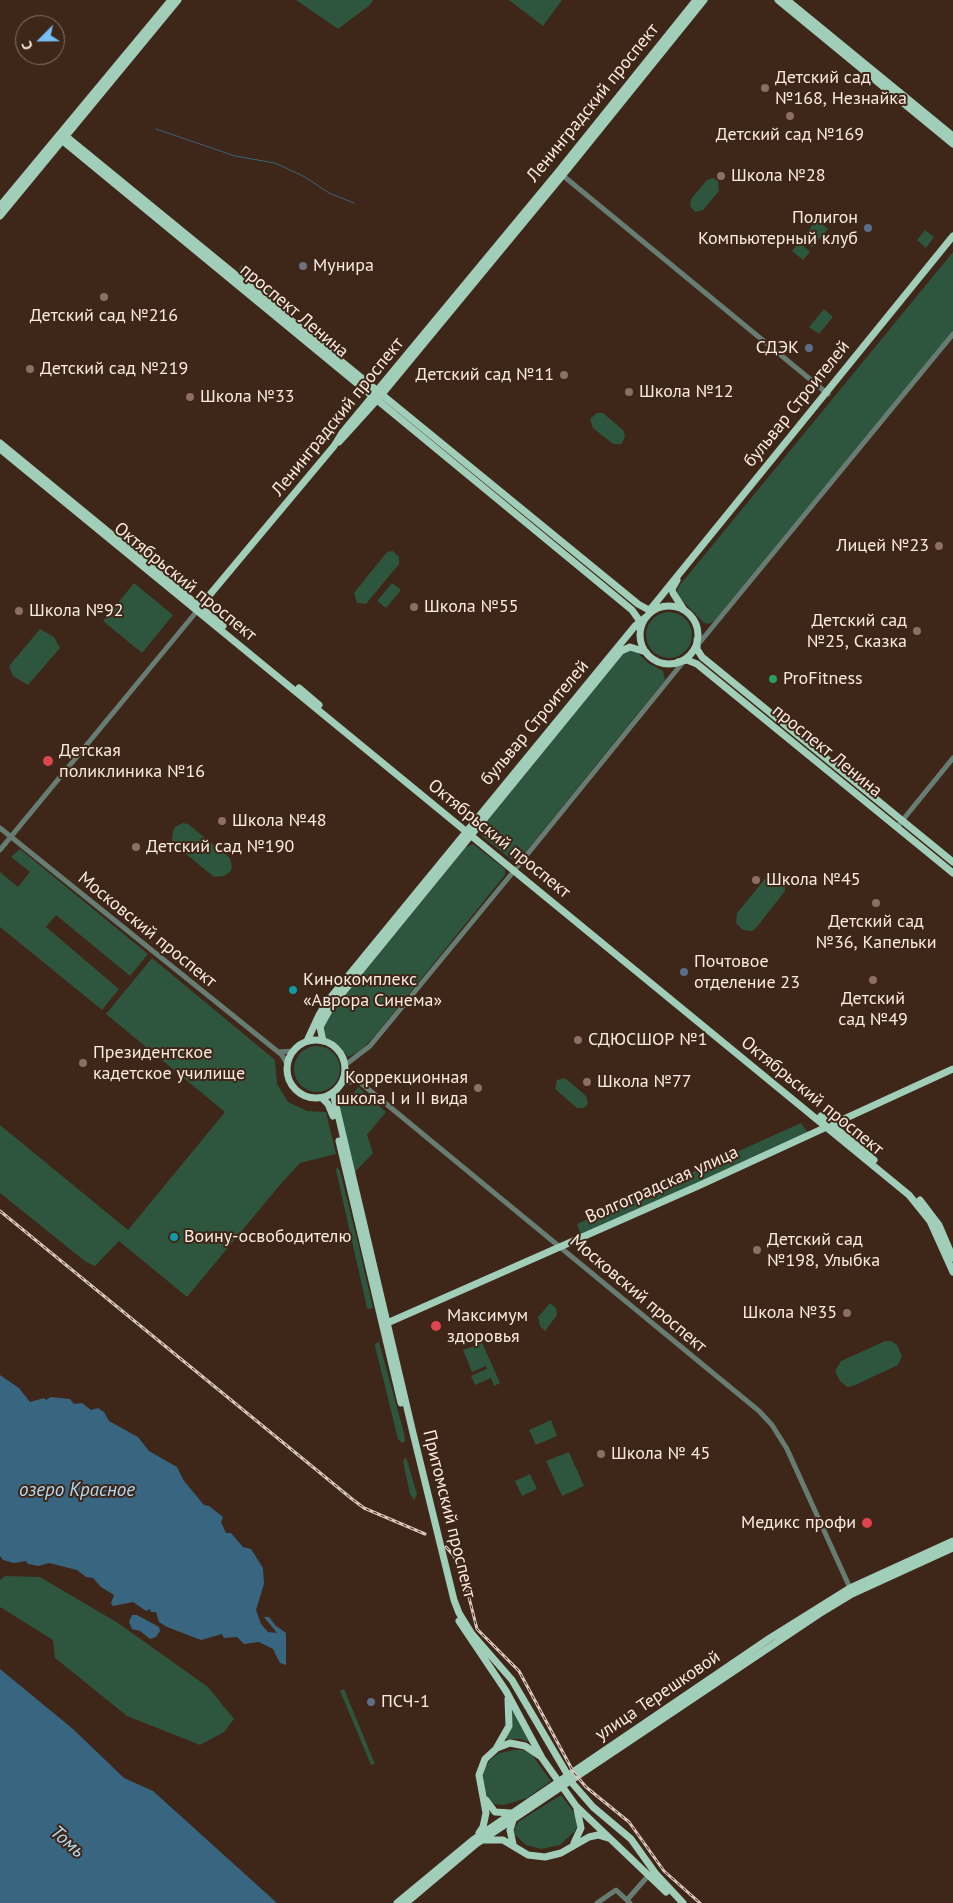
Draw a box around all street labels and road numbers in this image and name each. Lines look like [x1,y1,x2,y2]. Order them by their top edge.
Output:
street label: Ленинградский проспект [522,19,664,187]
street label: проспект Ленина [235,259,353,363]
street label: Ленинградский проспект [267,333,409,501]
street label: бульвар Строителей [739,336,855,472]
street label: Октябрьский проспект [109,518,261,646]
street label: бульвар Строителей [476,656,594,790]
street label: проспект Ленина [768,700,886,802]
street label: Октябрьский проспект [423,775,575,903]
street label: Московский проспект [73,868,221,992]
street label: Октябрьский проспект [736,1032,888,1160]
street label: Волгоградская улица [582,1142,742,1228]
street label: Московский проспект [565,1230,711,1358]
street label: Притомский проспект [418,1428,480,1600]
street label: улица Терешковой [591,1646,725,1746]

